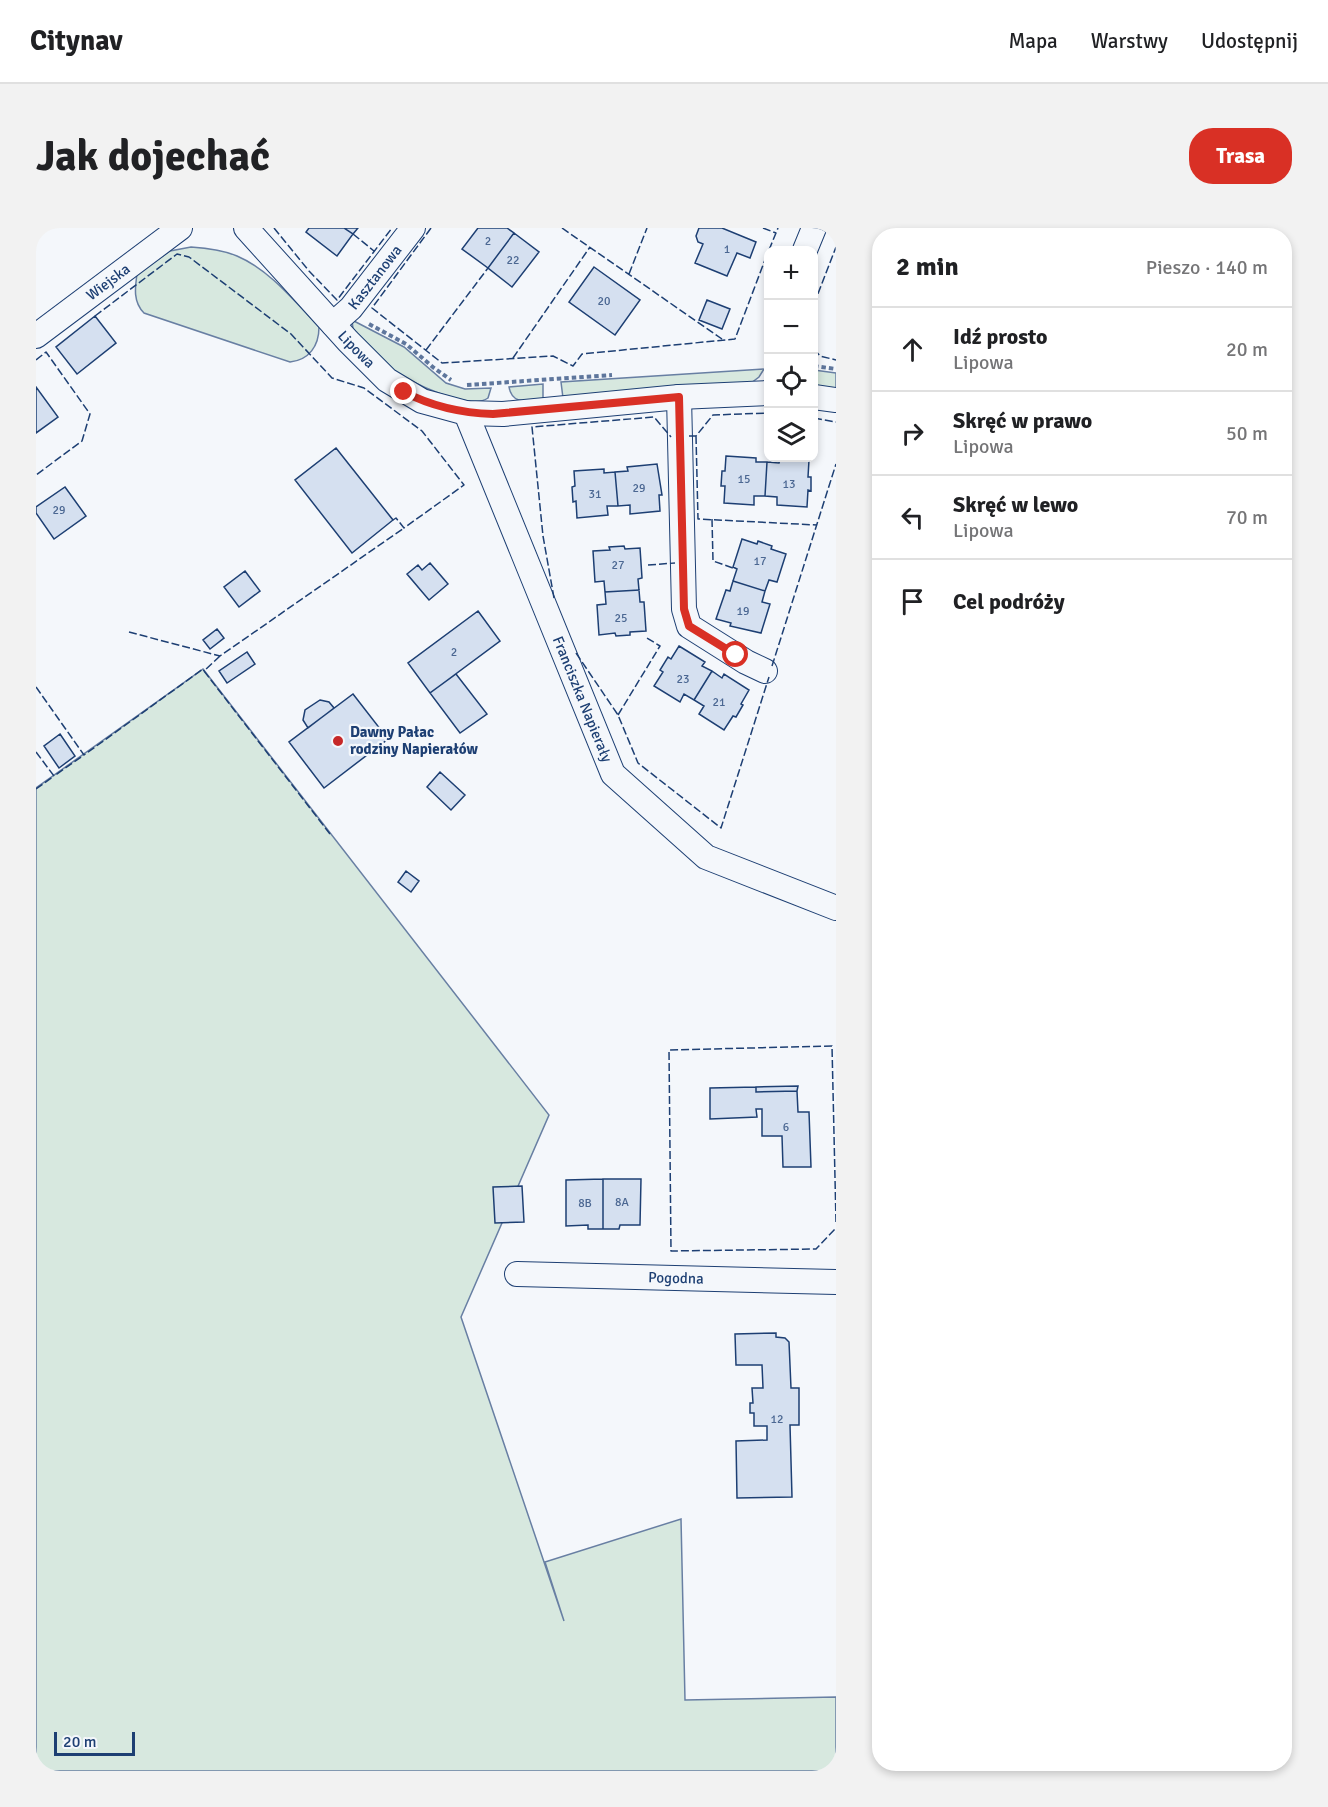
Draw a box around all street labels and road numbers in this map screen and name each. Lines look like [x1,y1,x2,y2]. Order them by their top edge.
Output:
street label: Kasztanowa [344,241,405,313]
street label: Wiejska [83,260,133,304]
street label: Lipowa [334,327,379,372]
street label: Franciszka Napierały [549,634,616,765]
street label: Pogodna [648,1268,704,1288]

